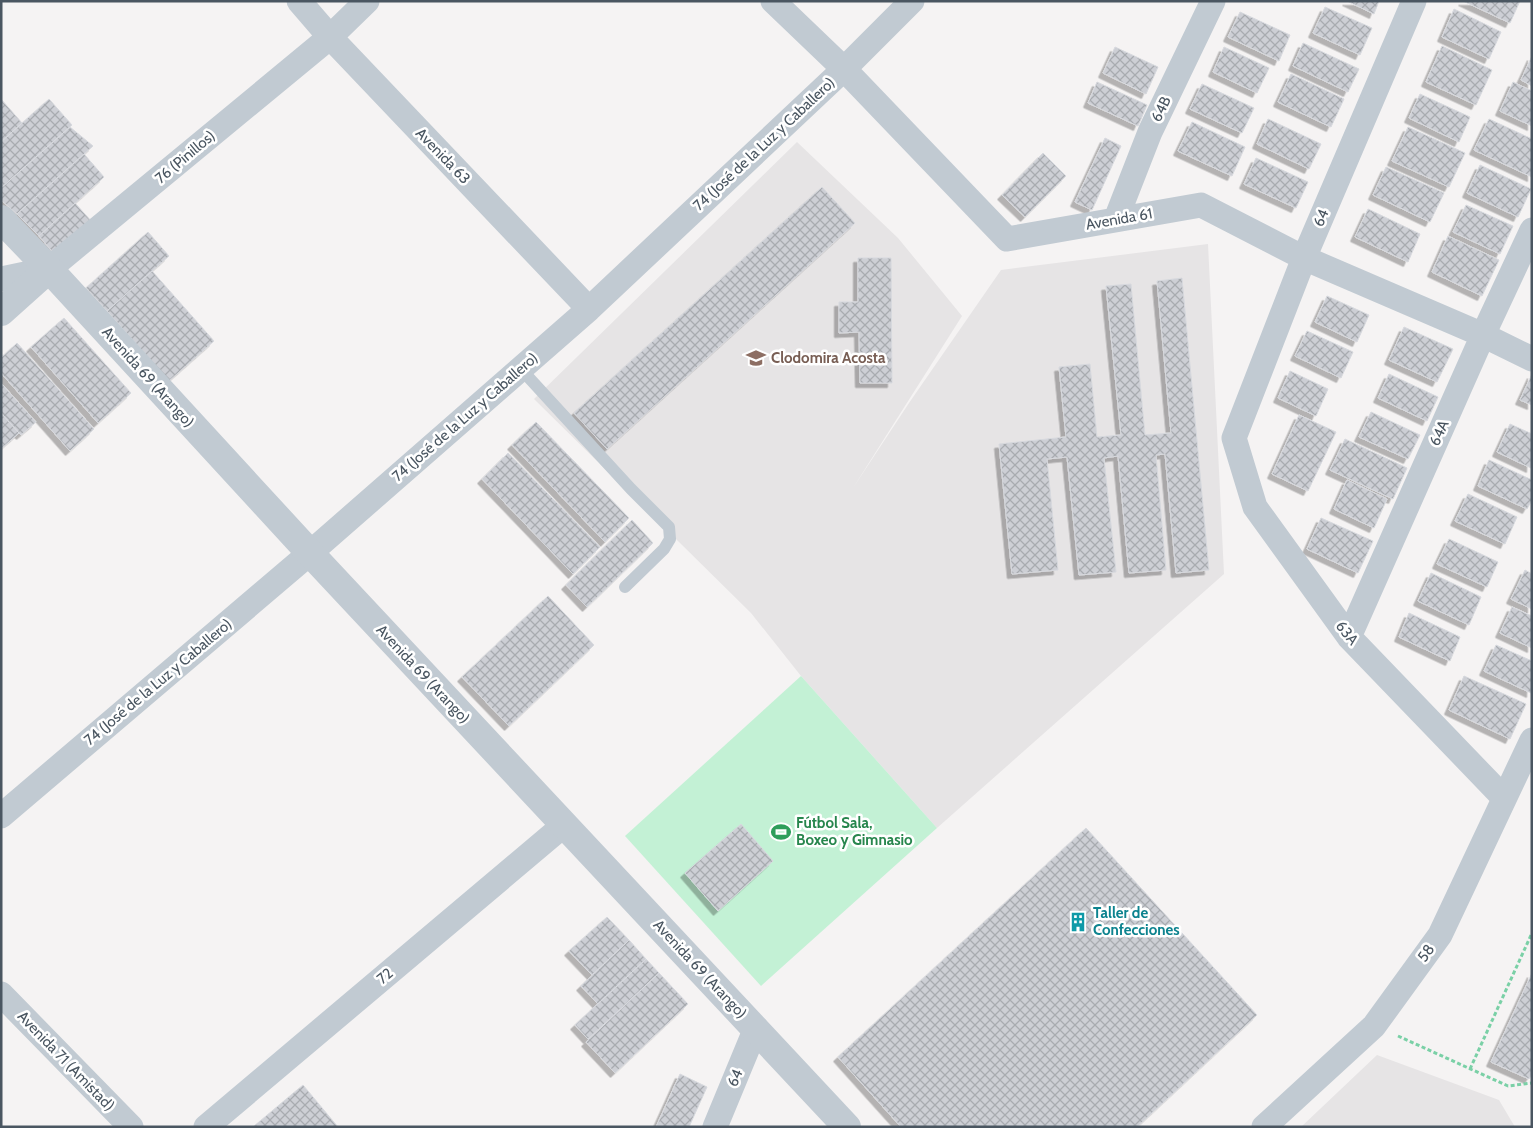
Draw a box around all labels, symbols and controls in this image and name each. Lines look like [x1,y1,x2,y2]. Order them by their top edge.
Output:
street label: 74 (José de la Luz y Caballero) [689,74,839,214]
street label: 64B [1147,93,1175,125]
street label: Avenida 63 [412,124,474,188]
street label: 76 (Pinillos) [151,127,219,187]
street label: Avenida 61 [1084,204,1154,234]
street label: 64 [1309,206,1333,229]
street label: Avenida 69 (Arango) [98,323,198,431]
school or university icon: Clodomira Acosta [745,347,767,369]
street label: 74 (José de la Luz y Caballero) [389,349,541,485]
place label: Clodomira Acosta [771,349,886,367]
street label: 64A [1425,417,1453,449]
street label: 74 (José de la Luz y Caballero) [81,615,235,749]
street label: 63A [1332,617,1363,649]
street label: Avenida 69 (Arango) [373,621,473,727]
place label: Fútbol Sala, Boxeo y Gimnasio [796,814,913,849]
sports icon: Fútbol Sala, Boxeo y Gimnasio [770,821,792,843]
place label: Taller de Confecciones [1093,904,1180,939]
building icon: Taller de Confecciones [1067,911,1089,933]
street label: Avenida 69 (Arango) [650,916,750,1022]
street label: 58 [1414,941,1438,965]
street label: 72 [373,964,397,988]
street label: Avenida 71 (Amistad) [14,1007,118,1115]
street label: 64 [723,1066,747,1089]

